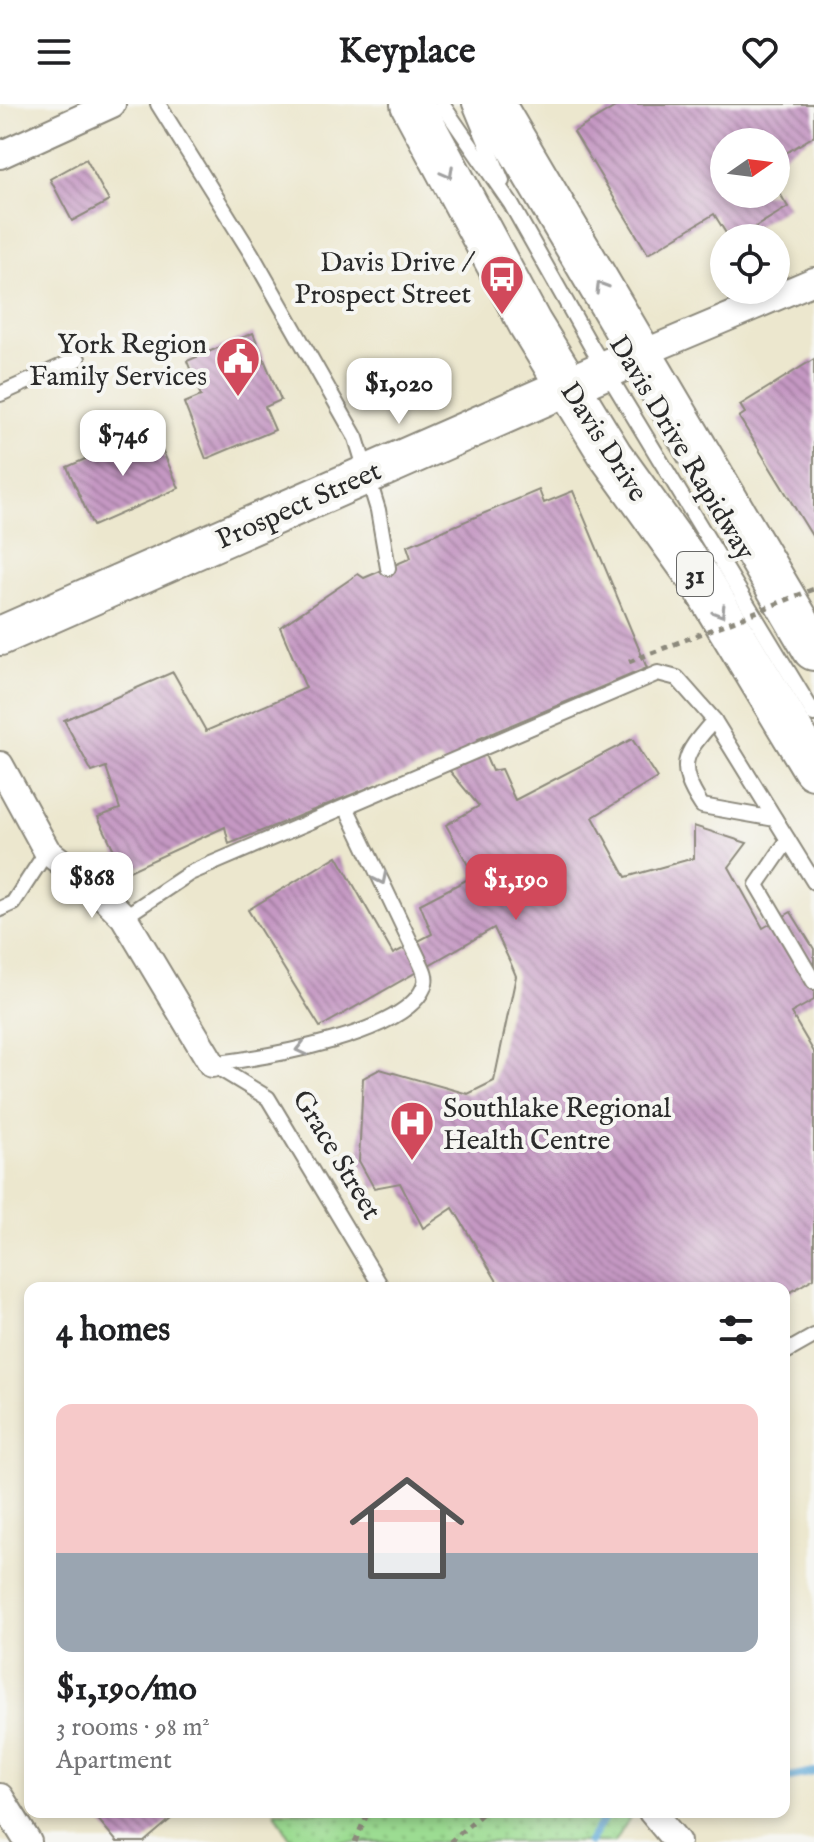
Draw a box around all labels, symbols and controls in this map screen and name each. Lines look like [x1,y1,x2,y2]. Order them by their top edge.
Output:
text: Keyplace [338,29,476,75]
icon: menu [32,30,76,74]
icon: heart [738,30,782,74]
north arrow [710,128,790,208]
map controls [710,128,790,304]
one-way arrow [438,165,453,179]
button: locate [710,224,790,304]
place label: Davis Drive / Prospect Street [294,246,475,313]
bus stop icon: Davis Drive / Prospect Street [478,253,526,316]
one-way arrow [595,281,611,296]
place label: York Region Family Services [29,328,207,395]
street label: Davis Drive Rapidway [600,330,762,567]
public building icon: York Region Family Services [214,335,262,398]
pin: $1,020 [334,358,464,426]
text: $1,020 [365,367,433,400]
street label: Davis Drive [551,376,655,509]
pin: $746 [76,410,170,478]
text: $746 [98,419,148,452]
street label: Prospect Street [211,454,387,558]
road number: 31 [677,552,713,596]
one-way arrow [711,604,726,618]
pin: $868 [45,852,139,920]
pin: $1,190 [451,854,581,922]
text: $868 [69,861,115,894]
text: $1,190 [484,863,548,896]
one-way arrow [371,871,387,886]
one-way arrow [295,1040,309,1057]
street label: Grace Street [283,1084,388,1227]
place label: Southlake Regional Health Centre [443,1092,671,1159]
hospital icon: Southlake Regional Health Centre [388,1099,436,1162]
icon: filters [714,1308,758,1352]
text: 4 homes [56,1309,170,1352]
icon: home [335,1456,479,1600]
text: $1,190/mo [56,1668,197,1711]
text: 3 rooms · 98 m² [56,1711,210,1744]
text: Apartment [56,1744,172,1777]

